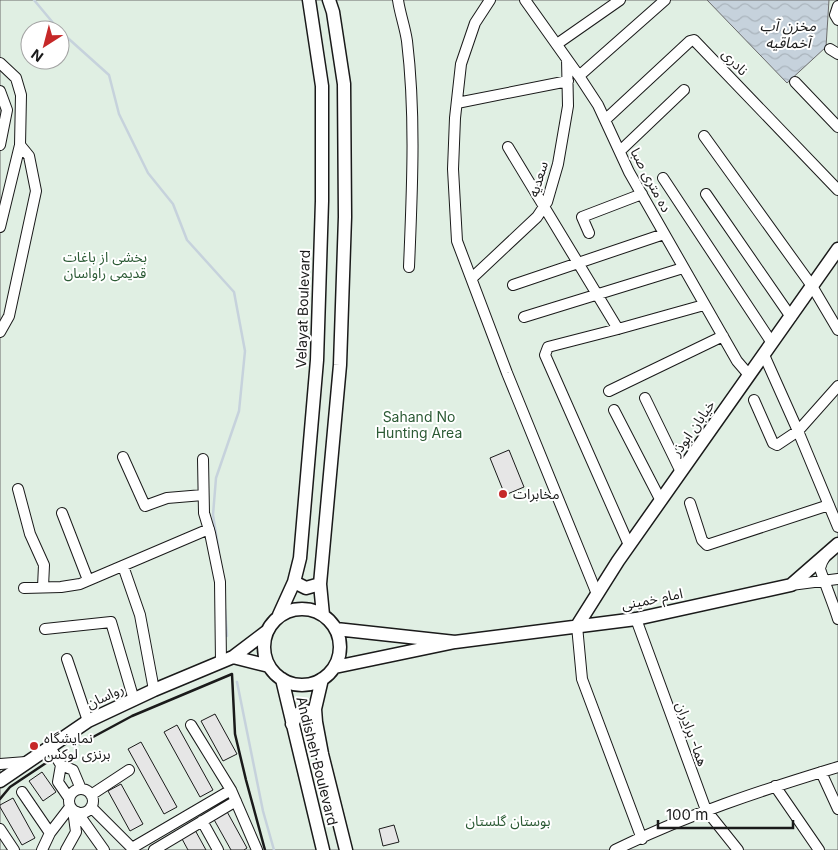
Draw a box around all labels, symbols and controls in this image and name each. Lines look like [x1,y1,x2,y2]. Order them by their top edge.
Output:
water label: مخزن آب آخماقیه [760,16,816,52]
north arrow [20,20,70,70]
street label: نادری [718,45,752,79]
text: N [28,46,46,66]
street label: ده متری صبا [627,145,676,216]
street label: سعدیه [524,159,551,199]
park label: بخشی از باغات قدیمی راواسان [63,248,147,282]
street label: Velayat Boulevard [292,249,313,369]
street label: خیابان ابوذر [667,396,719,460]
park label: Sahand No Hunting Area [376,408,462,441]
place label: مخابرات [513,485,560,503]
marker: مخابرات [497,488,509,500]
street label: امام خمینی [620,584,685,616]
street label: رواسان [83,680,127,712]
street label: Andisheh Boulevard [293,695,342,827]
street label: هما- برادران [672,699,712,769]
place label: نمایشگاه برنزی لوکس [44,729,111,763]
marker: نمایشگاه برنزی لوکس [28,740,40,752]
scale bar [658,798,793,830]
text: 100 m [666,805,708,824]
park label: بوستان گلستان [466,812,551,830]

